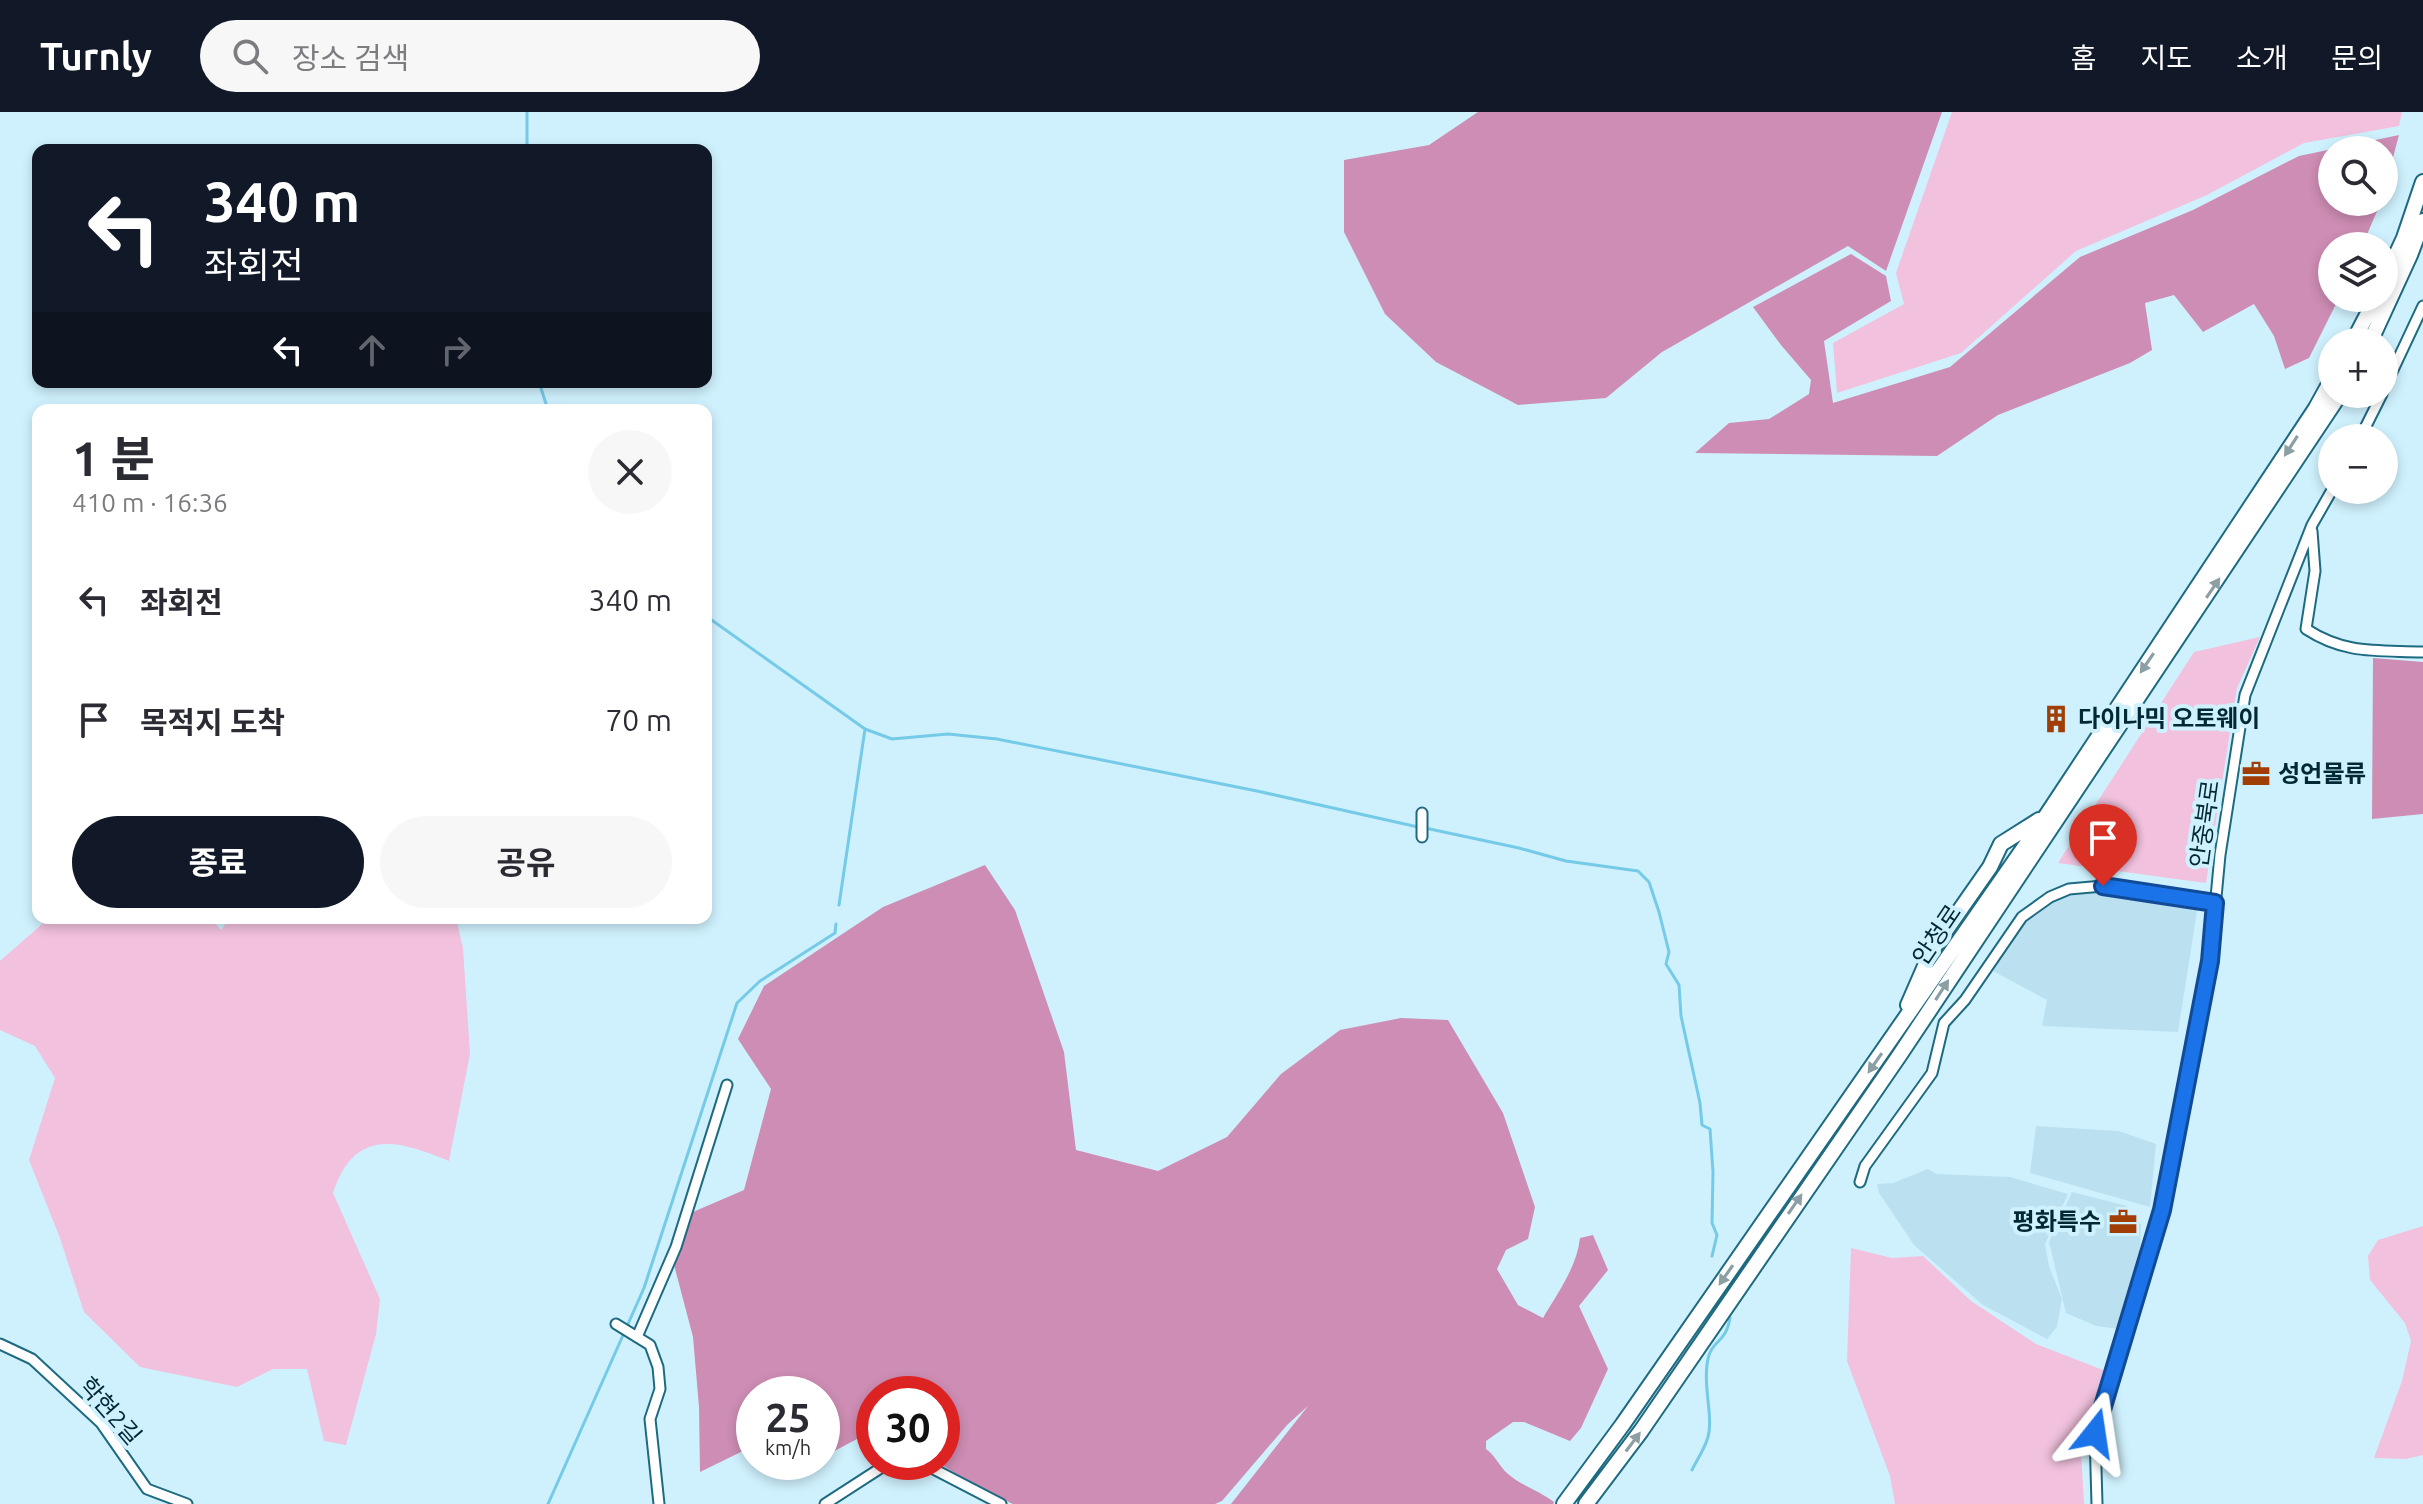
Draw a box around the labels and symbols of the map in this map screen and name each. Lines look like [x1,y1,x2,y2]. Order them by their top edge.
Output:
one-way arrow [2284,435,2299,457]
one-way arrow [2205,578,2220,599]
one-way arrow [2140,652,2155,673]
building icon: 다이나믹 오토웨이 [2041,704,2071,734]
place label: 다이나믹 오토웨이 [2078,705,2260,732]
office icon: 성언물류 [2241,759,2271,789]
place label: 성언물류 [2278,760,2366,787]
street label: 안중북로 [2185,778,2224,870]
pin [2069,804,2137,886]
street label: 안청로 [1907,900,1966,970]
one-way arrow [1935,979,1950,1000]
one-way arrow [1868,1052,1883,1073]
one-way arrow [1787,1194,1802,1215]
office icon: 평화특수 [2108,1207,2138,1237]
place label: 평화특수 [2013,1208,2101,1235]
one-way arrow [1719,1265,1734,1286]
street label: 학현2길 [74,1372,147,1450]
speed limit sign: 30 [856,1376,960,1480]
position arrow [2053,1391,2137,1475]
one-way arrow [1624,1432,1640,1452]

